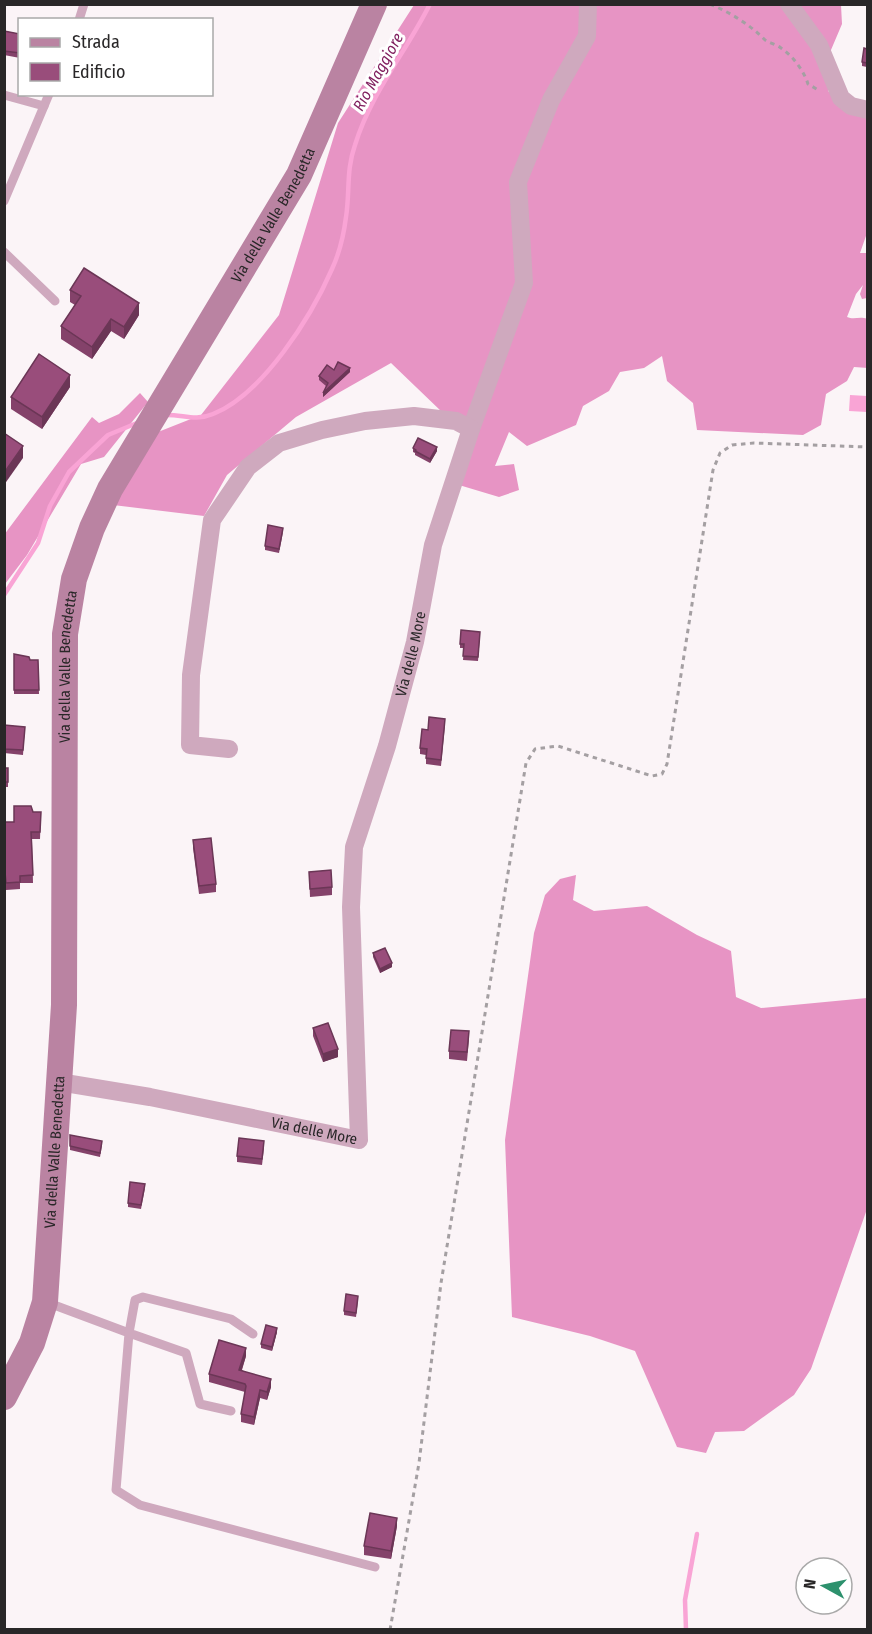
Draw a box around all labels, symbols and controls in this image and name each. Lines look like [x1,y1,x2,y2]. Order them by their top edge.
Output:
legend [18,18,213,96]
water label: Rio Maggiore [349,29,407,114]
text: Strada [72,31,120,53]
text: Edificio [72,61,125,83]
street label: Via della Valle Benedetta [227,145,319,286]
street label: Via della Valle Benedetta [56,589,81,743]
street label: Via delle More [392,610,429,699]
street label: Via della Valle Benedetta [41,1075,68,1229]
street label: Via delle More [270,1113,359,1148]
north arrow [794,1556,854,1616]
text: N [800,1578,820,1590]

